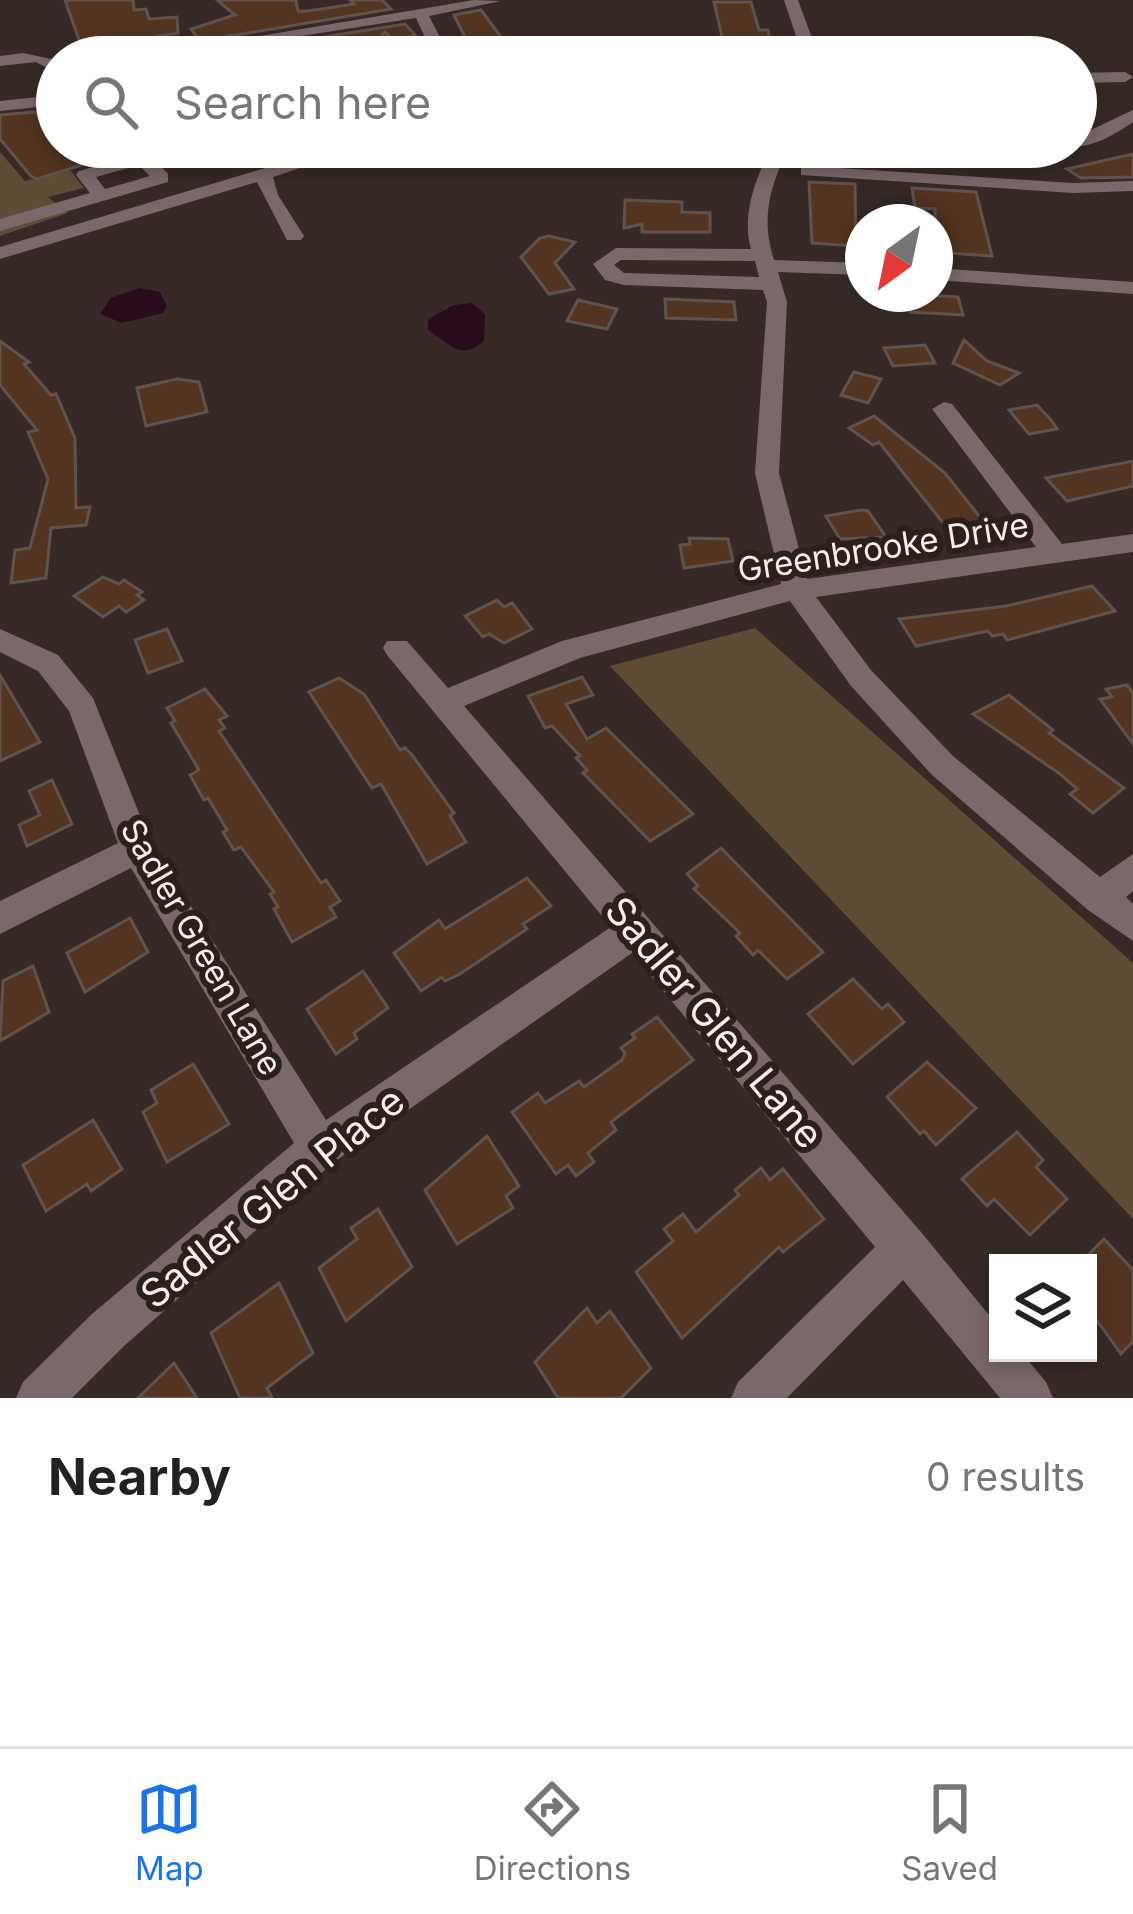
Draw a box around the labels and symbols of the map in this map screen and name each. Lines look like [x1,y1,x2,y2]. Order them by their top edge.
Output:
north arrow [845,204,953,312]
street label: Greenbrooke Drive [735,504,1031,590]
street label: Sadler Green Lane [113,812,291,1082]
street label: Sadler Glen Lane [596,887,834,1157]
street label: Sadler Glen Place [131,1076,413,1318]

